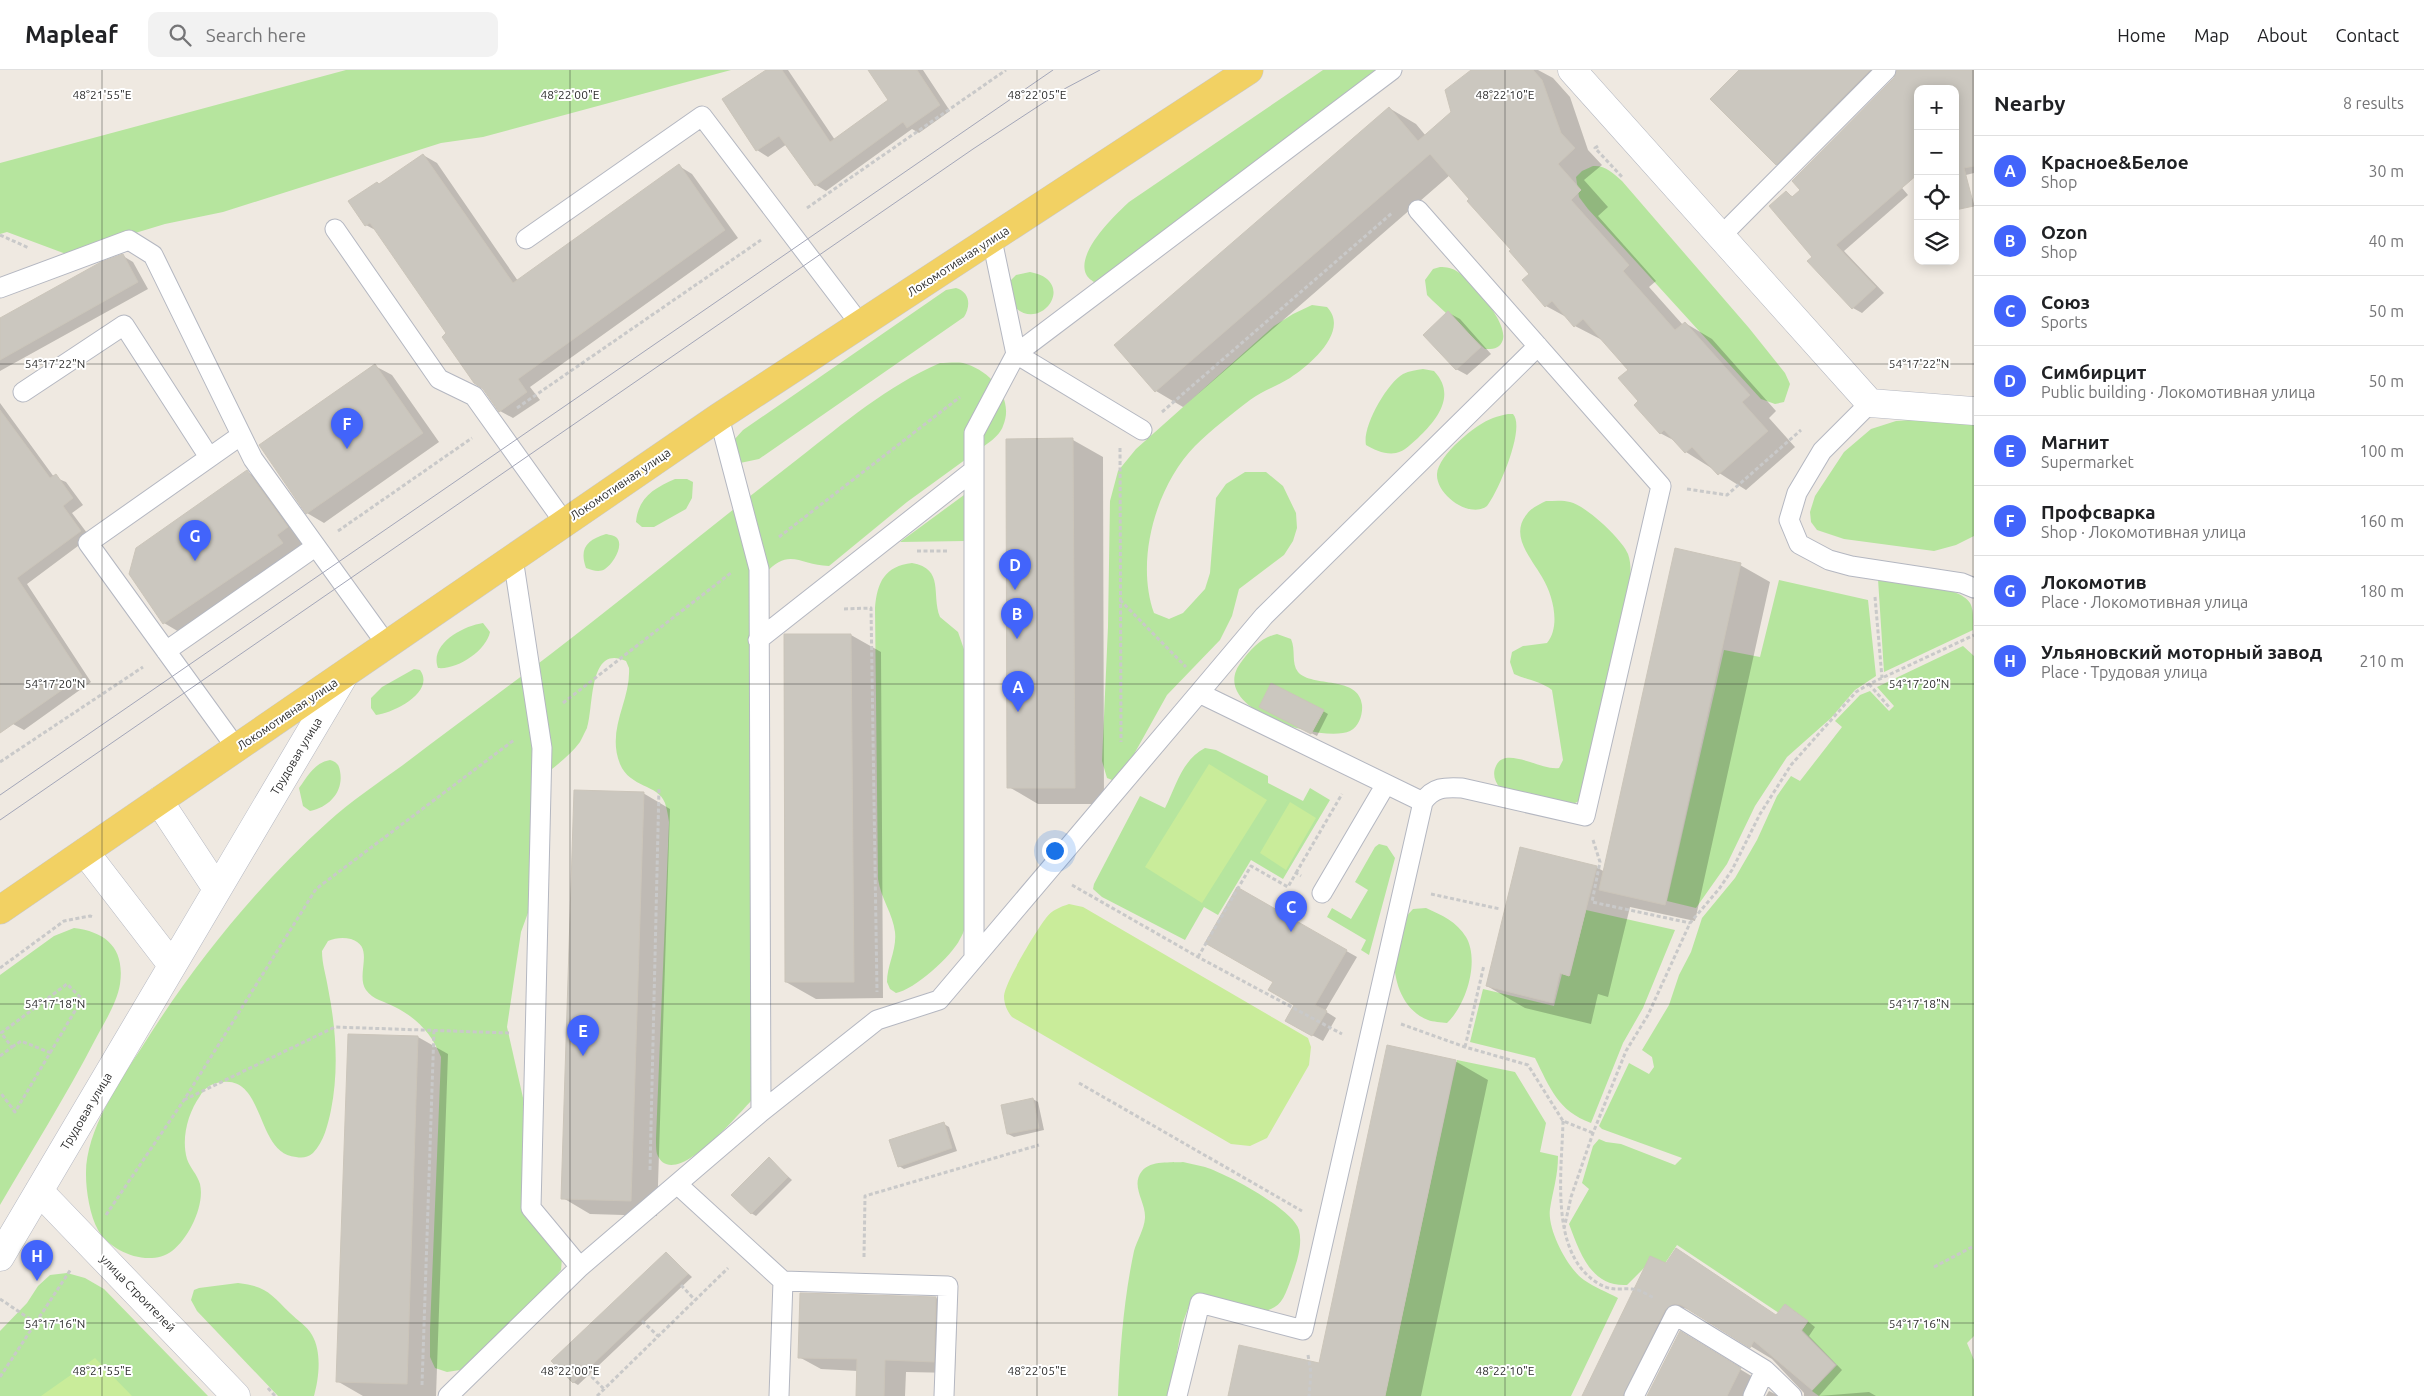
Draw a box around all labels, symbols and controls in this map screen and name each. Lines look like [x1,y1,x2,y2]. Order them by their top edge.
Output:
search box [148,12,498,57]
text: Mapleaf [25,21,118,48]
icon: search [166,21,194,49]
text: Search here [206,24,306,46]
text: Home [2117,25,2166,45]
text: Map [2194,25,2229,45]
text: About [2257,25,2307,45]
text: Contact [2335,25,2399,45]
map controls [1914,85,1959,265]
button: + [1914,85,1959,130]
text: 48°21'55"E [73,88,132,101]
text: 48°22'00"E [541,88,600,101]
text: 48°22'05"E [1008,88,1067,101]
text: 48°22'10"E [1476,88,1535,101]
text: Nearby [1994,91,2065,115]
text: 8 results [2343,94,2404,112]
button: − [1914,130,1959,175]
text: Красное&Белое [2041,151,2189,173]
text: A [2004,162,2016,180]
text: 30 m [2368,162,2404,180]
text: Shop [2041,173,2077,191]
button: locate [1914,175,1959,220]
button: layers [1914,220,1959,265]
text: Ozon [2041,221,2088,243]
street label: Локомотивная улица [905,223,1011,299]
text: B [2005,232,2015,250]
text: 40 m [2368,232,2404,250]
text: Shop [2041,243,2077,261]
text: Союз [2041,291,2090,313]
text: C [2005,302,2015,320]
text: 50 m [2368,302,2404,320]
text: Sports [2041,313,2087,331]
text: 54°17'22"N [25,357,85,370]
text: 54°17'22"N [1889,357,1949,370]
text: Симбирцит [2041,361,2146,383]
text: D [2004,372,2016,390]
text: 50 m [2368,372,2404,390]
text: Public building · Локомотивная улица [2041,383,2315,401]
pin: F [331,408,363,449]
text: Магнит [2041,431,2109,453]
text: E [2005,442,2015,460]
text: 100 m [2359,442,2404,460]
street label: Локомотивная улица [567,446,673,522]
text: Supermarket [2041,453,2134,471]
text: Профсварка [2041,501,2156,523]
text: F [2006,512,2015,530]
text: 160 m [2359,512,2404,530]
pin: G [179,520,211,561]
text: Shop · Локомотивная улица [2041,523,2246,541]
pin: D [999,549,1031,590]
text: Локомотив [2041,571,2147,593]
text: G [2004,582,2016,600]
text: 180 m [2359,582,2404,600]
text: Place · Локомотивная улица [2041,593,2248,611]
pin: B [1001,598,1033,639]
text: Ульяновский моторный завод [2041,641,2322,663]
text: H [2004,652,2016,670]
text: 210 m [2359,652,2404,670]
text: Place · Трудовая улица [2041,663,2208,681]
pin: A [1002,671,1034,712]
street label: Локомотивная улица [234,676,340,752]
text: 54°17'20"N [25,677,85,690]
text: 54°17'20"N [1889,677,1949,690]
street label: Трудовая улица [268,715,324,797]
your location [1042,838,1068,864]
pin: C [1275,891,1307,932]
text: 54°17'18"N [25,997,85,1010]
text: 54°17'18"N [1889,997,1949,1010]
pin: E [567,1015,599,1056]
street label: Трудовая улица [58,1070,114,1152]
pin: H [21,1240,53,1281]
street label: улица Строителей [98,1252,178,1334]
text: 54°17'16"N [25,1317,85,1330]
text: 54°17'16"N [1889,1317,1949,1330]
text: 48°21'55"E [73,1364,132,1377]
text: 48°22'00"E [541,1364,600,1377]
text: 48°22'05"E [1008,1364,1067,1377]
text: 48°22'10"E [1476,1364,1535,1377]

